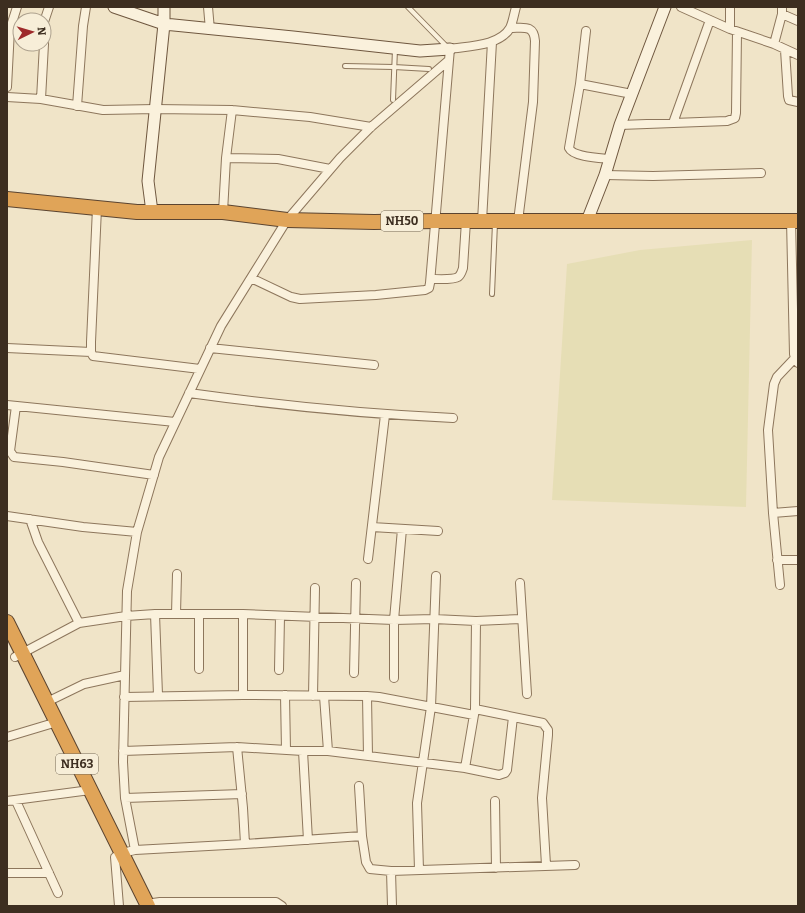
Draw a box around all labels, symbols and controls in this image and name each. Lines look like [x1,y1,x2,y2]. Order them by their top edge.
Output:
north arrow [12,12,52,52]
text: N [35,26,48,36]
road number: NH50 [381,211,423,231]
road number: NH63 [56,754,98,774]

